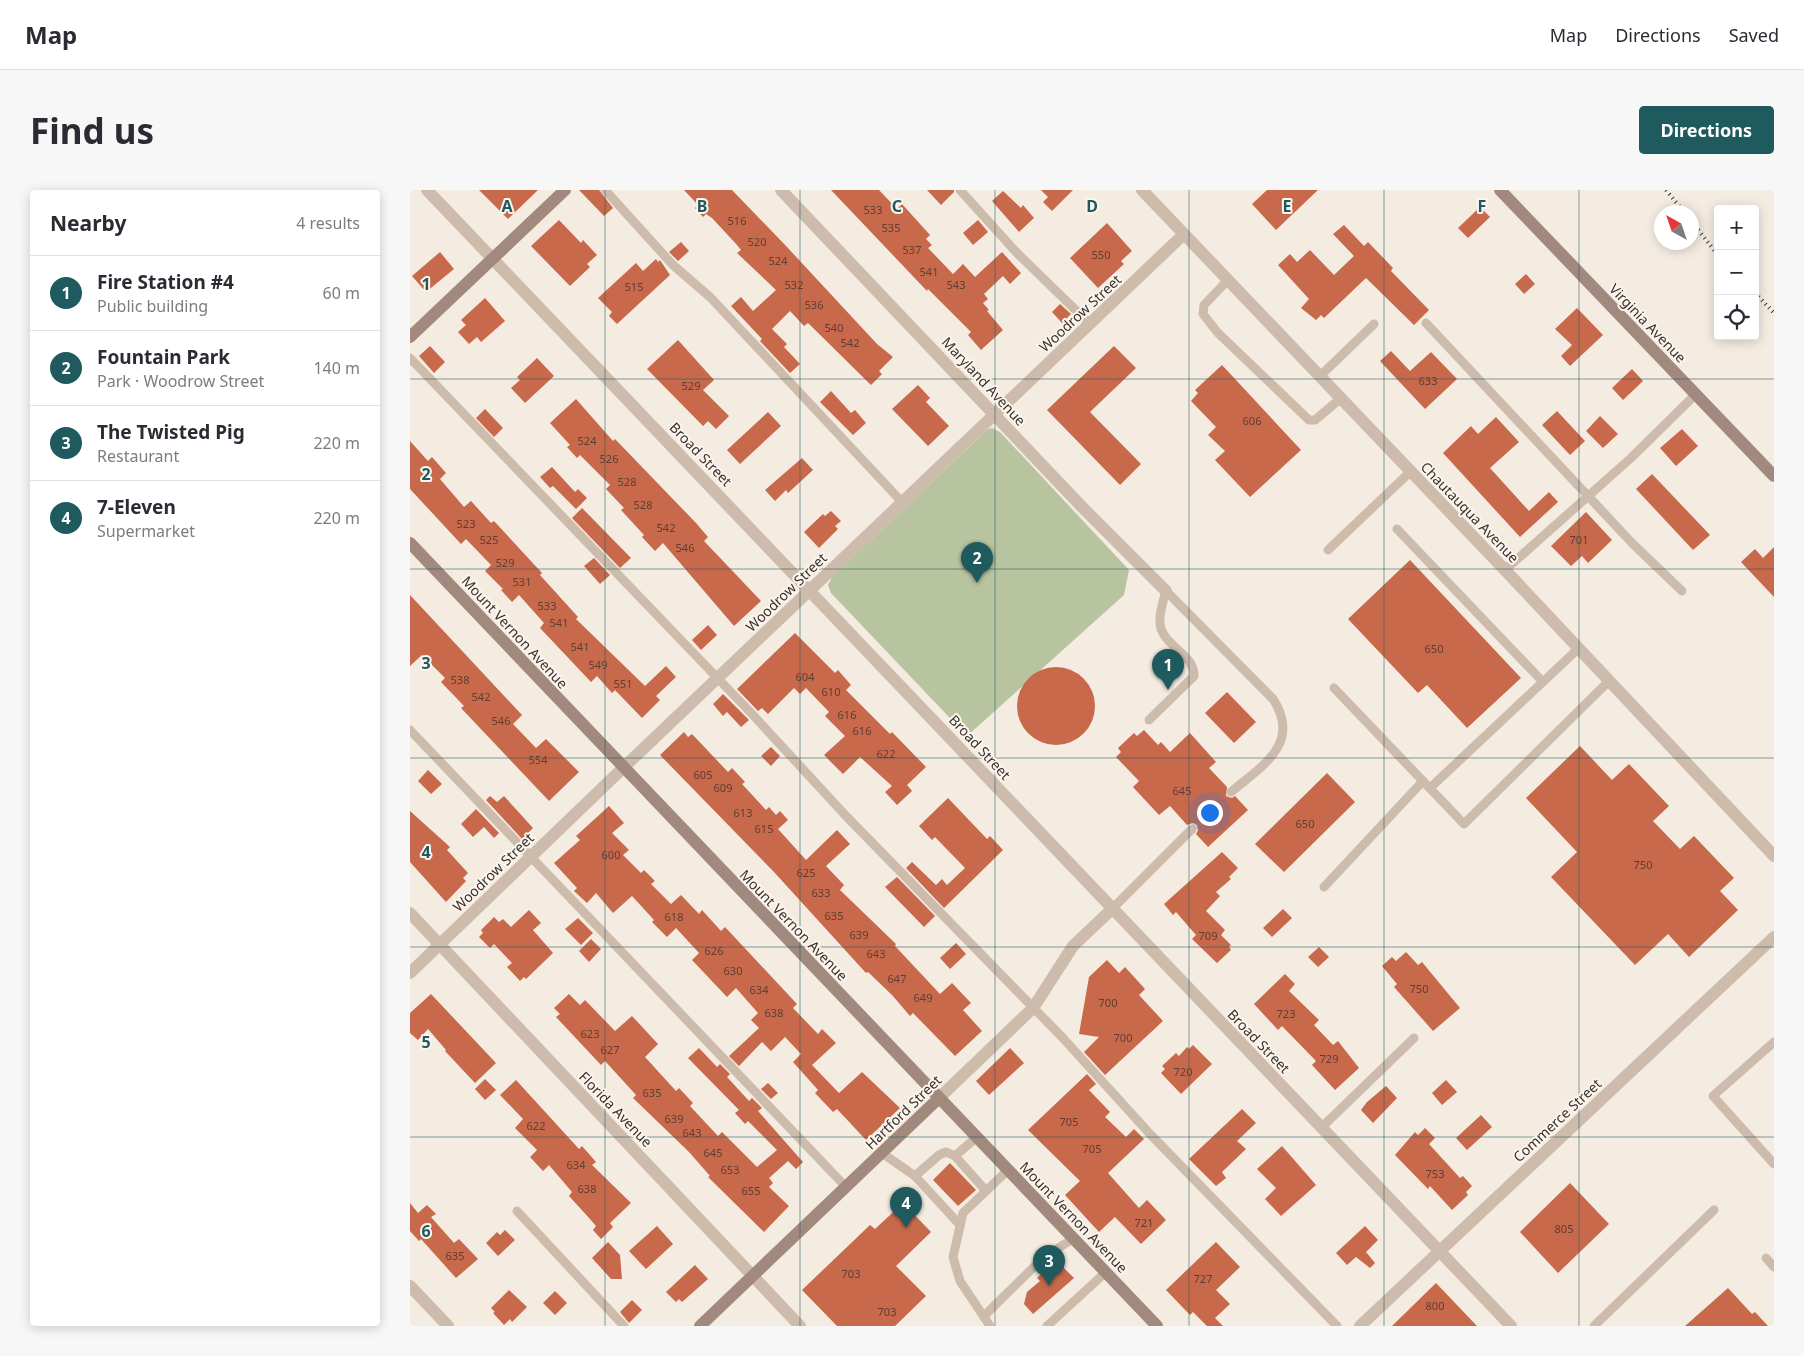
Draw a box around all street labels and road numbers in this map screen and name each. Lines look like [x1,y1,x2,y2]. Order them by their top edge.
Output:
street label: Woodrow Street [1035,270,1125,356]
street label: Virginia Avenue [1605,279,1691,367]
street label: Maryland Avenue [938,332,1030,430]
street label: Broad Street [666,418,736,490]
street label: Chautauqua Avenue [1417,457,1523,567]
street label: Woodrow Street [741,548,831,636]
street label: Mount Vernon Avenue [458,572,572,692]
street label: Broad Street [945,710,1015,784]
street label: Woodrow Street [448,828,538,916]
street label: Mount Vernon Avenue [736,865,852,985]
street label: Broad Street [1224,1005,1294,1077]
street label: Florida Avenue [575,1067,657,1151]
street label: Hartford Street [861,1071,945,1153]
street label: Commerce Street [1509,1074,1605,1166]
street label: Mount Vernon Avenue [1016,1157,1132,1277]

